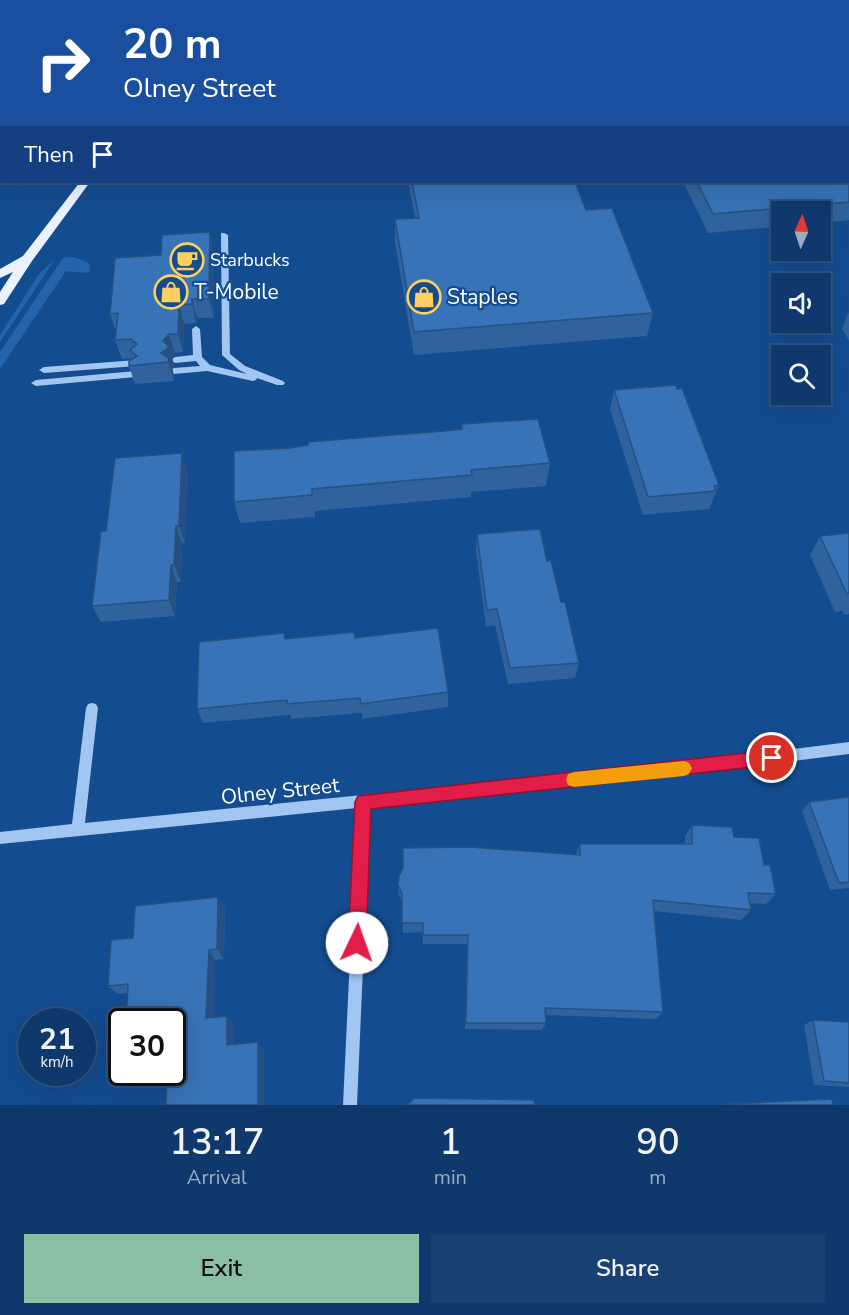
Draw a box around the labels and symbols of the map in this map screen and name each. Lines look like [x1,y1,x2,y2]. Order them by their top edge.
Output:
north arrow [771,201,831,261]
cafe icon: Starbucks [169,242,205,278]
place label: Starbucks [210,248,290,272]
shop icon: T-Mobile [153,274,189,310]
place label: T-Mobile [194,278,279,306]
shop icon: Staples [406,279,442,315]
place label: Staples [447,283,518,311]
pin [746,732,797,783]
street label: Olney Street [219,771,341,811]
position arrow [325,911,389,975]
speed limit sign: 30 [108,1008,186,1086]

